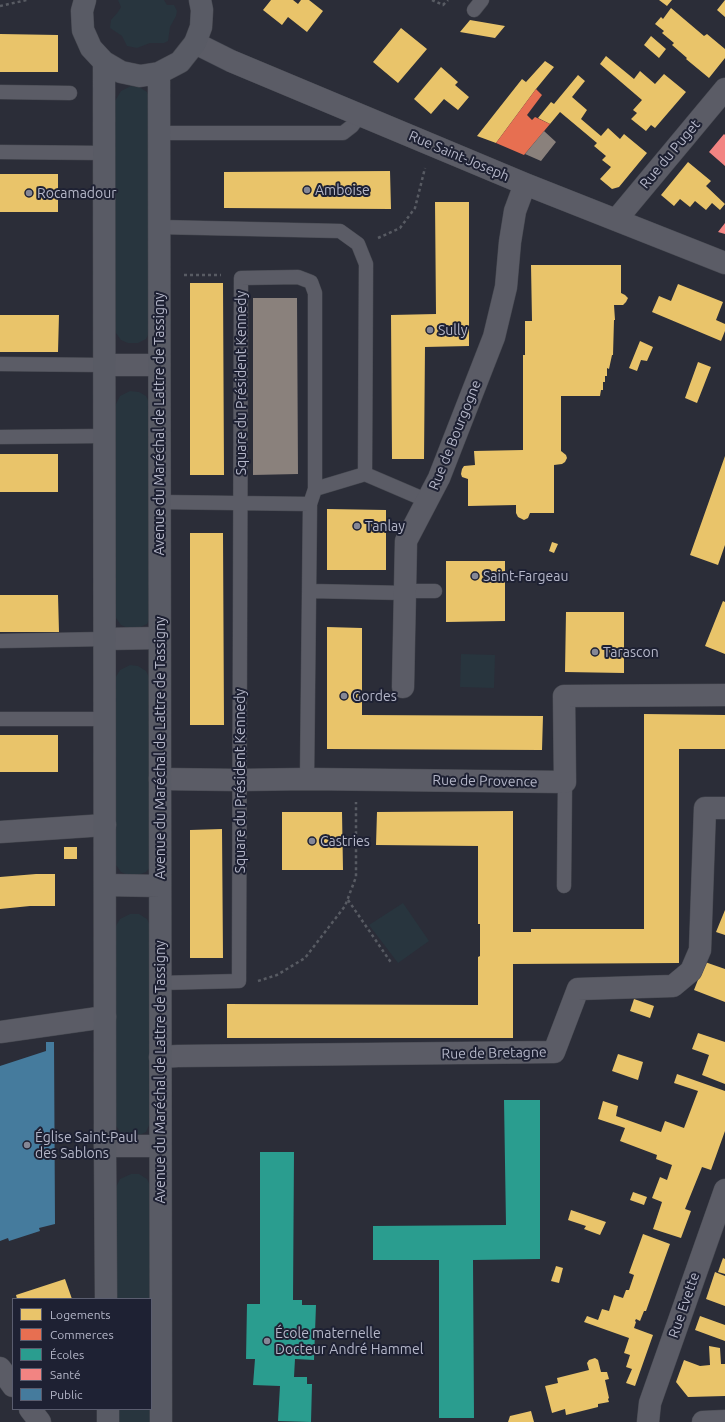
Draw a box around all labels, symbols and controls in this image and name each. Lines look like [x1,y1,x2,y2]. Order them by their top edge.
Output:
street label: Rue du Puget [636,116,704,192]
street label: Rue Saint-Joseph [406,127,512,185]
place label: Amboise [315,182,370,198]
place label: Rocamadour [37,185,117,201]
marker: Amboise [302,185,312,195]
marker: Rocamadour [24,188,34,198]
street label: Square du Président Kennedy [233,291,249,475]
street label: Avenue du Maréchal de Lattre de Tassigny [151,292,167,556]
place label: Sully [438,322,467,338]
marker: Sully [425,325,435,335]
street label: Rue de Bourgogne [425,378,485,492]
place label: Tanlay [365,518,405,534]
marker: Tanlay [352,521,362,531]
place label: Saint-Fargeau [483,568,568,584]
marker: Saint-Fargeau [470,571,480,581]
street label: Avenue du Maréchal de Lattre de Tassigny [152,616,168,880]
place label: Tarascon [603,644,659,660]
marker: Tarascon [590,647,600,657]
place label: Gordes [352,688,397,704]
street label: Square du Président Kennedy [232,689,248,873]
marker: Gordes [339,691,349,701]
street label: Rue de Provence [432,772,538,790]
place label: Castries [320,833,370,849]
marker: Castries [307,836,317,846]
street label: Avenue du Maréchal de Lattre de Tassigny [152,940,168,1204]
street label: Rue de Bretagne [441,1044,547,1062]
place label: Église Saint-Paul des Sablons [35,1129,137,1162]
marker: Église Saint-Paul des Sablons [22,1140,32,1150]
street label: Rue Evette [665,1270,703,1340]
legend [12,1298,152,1410]
text: Logements [50,1308,110,1321]
place label: École maternelle Docteur André Hammel [275,1325,423,1358]
text: Commerces [50,1328,114,1341]
marker: École maternelle Docteur André Hammel [262,1336,272,1346]
text: Écoles [50,1348,84,1361]
text: Santé [50,1368,81,1381]
text: Public [50,1388,83,1401]

